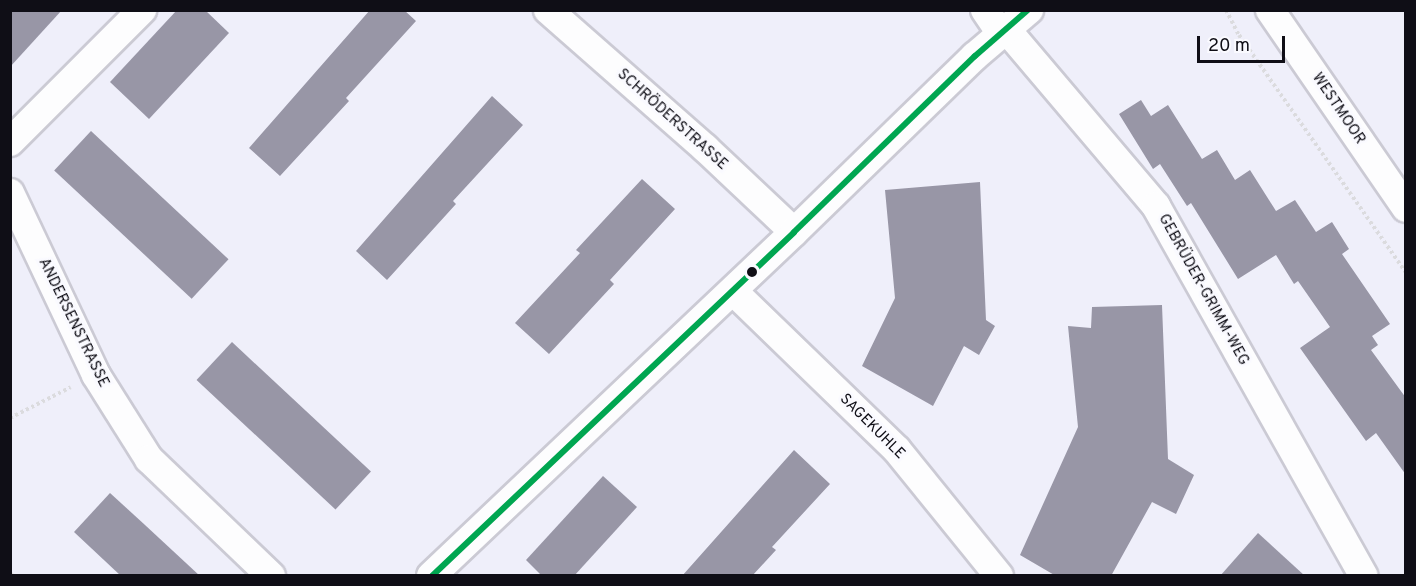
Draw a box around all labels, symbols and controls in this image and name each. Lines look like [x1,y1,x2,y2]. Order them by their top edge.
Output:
scale bar [1200,24,1288,62]
text: 20 m [1208,35,1250,58]
street label: SCHRÖDERSTRASSE [613,66,731,174]
street label: WESTMOOR [1307,70,1369,148]
street label: GEBRÜDER-GRIMM-WEG [1154,211,1252,369]
street label: ANDERSENSTRASSE [34,255,112,391]
unlabelled marker [746,266,758,278]
street label: SAGEKUHLE [836,391,908,463]

